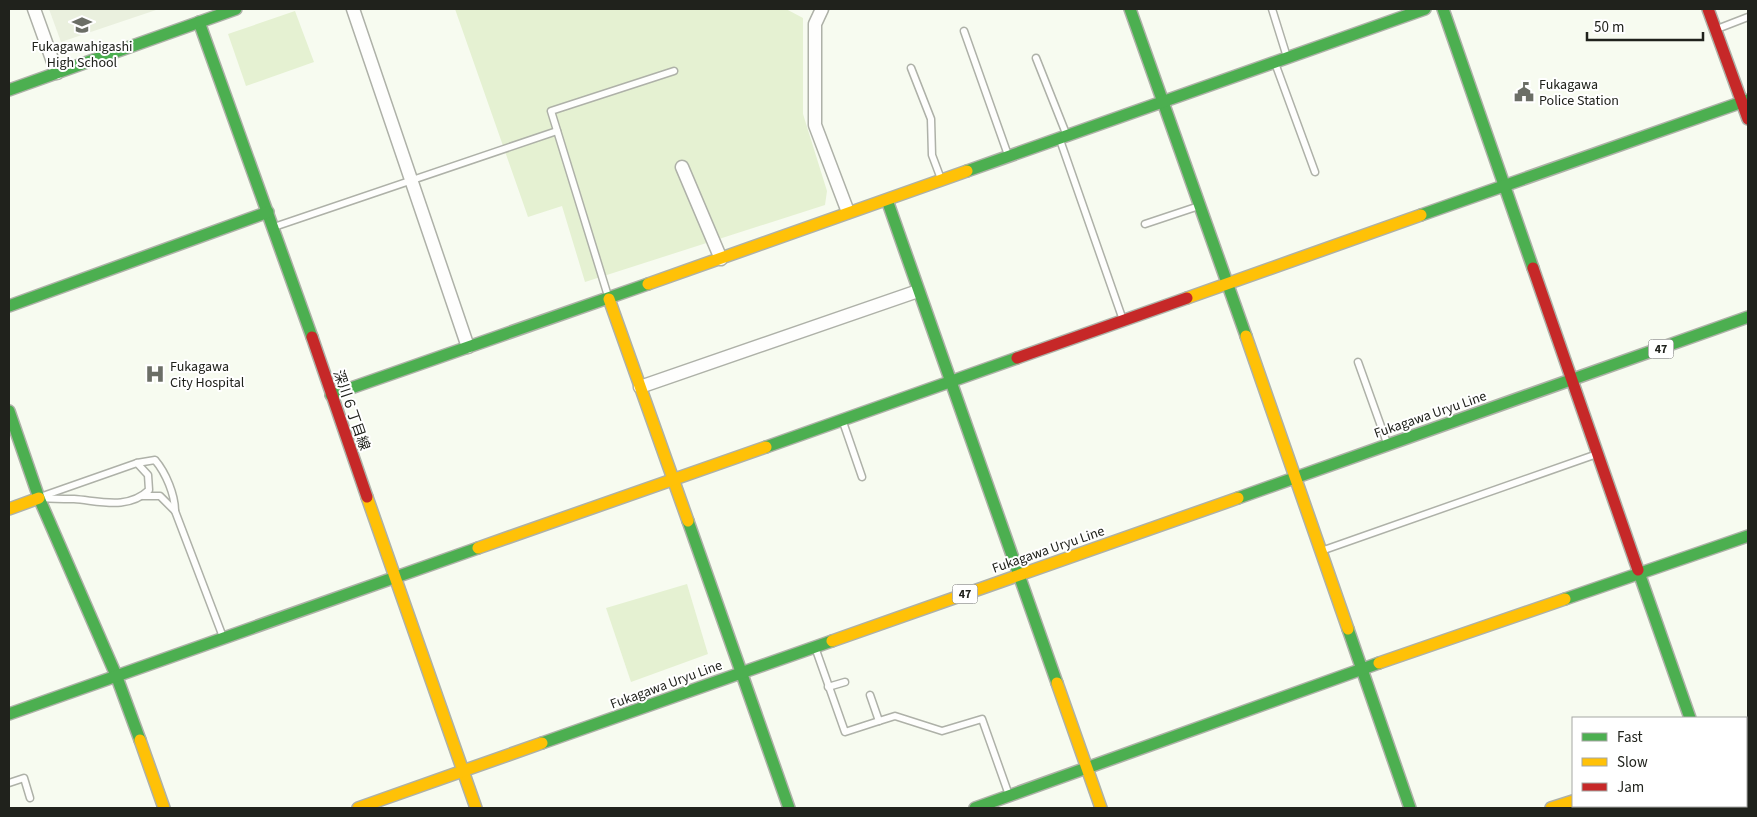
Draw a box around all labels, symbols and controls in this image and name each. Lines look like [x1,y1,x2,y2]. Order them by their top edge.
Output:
scale bar [1587,10,1703,42]
school or university icon: Fukagawahigashi High School [71,14,93,36]
text: 50 m [1594,17,1624,38]
place label: Fukagawahigashi High School [32,37,132,73]
place label: Fukagawa Police Station [1539,75,1619,111]
public building icon: Fukagawa Police Station [1513,81,1535,103]
road number: 47 [1648,339,1674,358]
place label: Fukagawa City Hospital [170,357,245,393]
hospital icon: Fukagawa City Hospital [144,363,166,385]
street label: 深川６丁目線 [328,367,374,453]
street label: Fukagawa Uryu Line [1371,386,1489,444]
street label: Fukagawa Uryu Line [989,521,1107,579]
road number: 47 [952,584,978,604]
street label: Fukagawa Uryu Line [608,655,725,714]
legend [1572,717,1747,807]
text: Fast [1617,727,1643,748]
text: Slow [1617,752,1648,773]
text: Jam [1617,777,1644,798]

